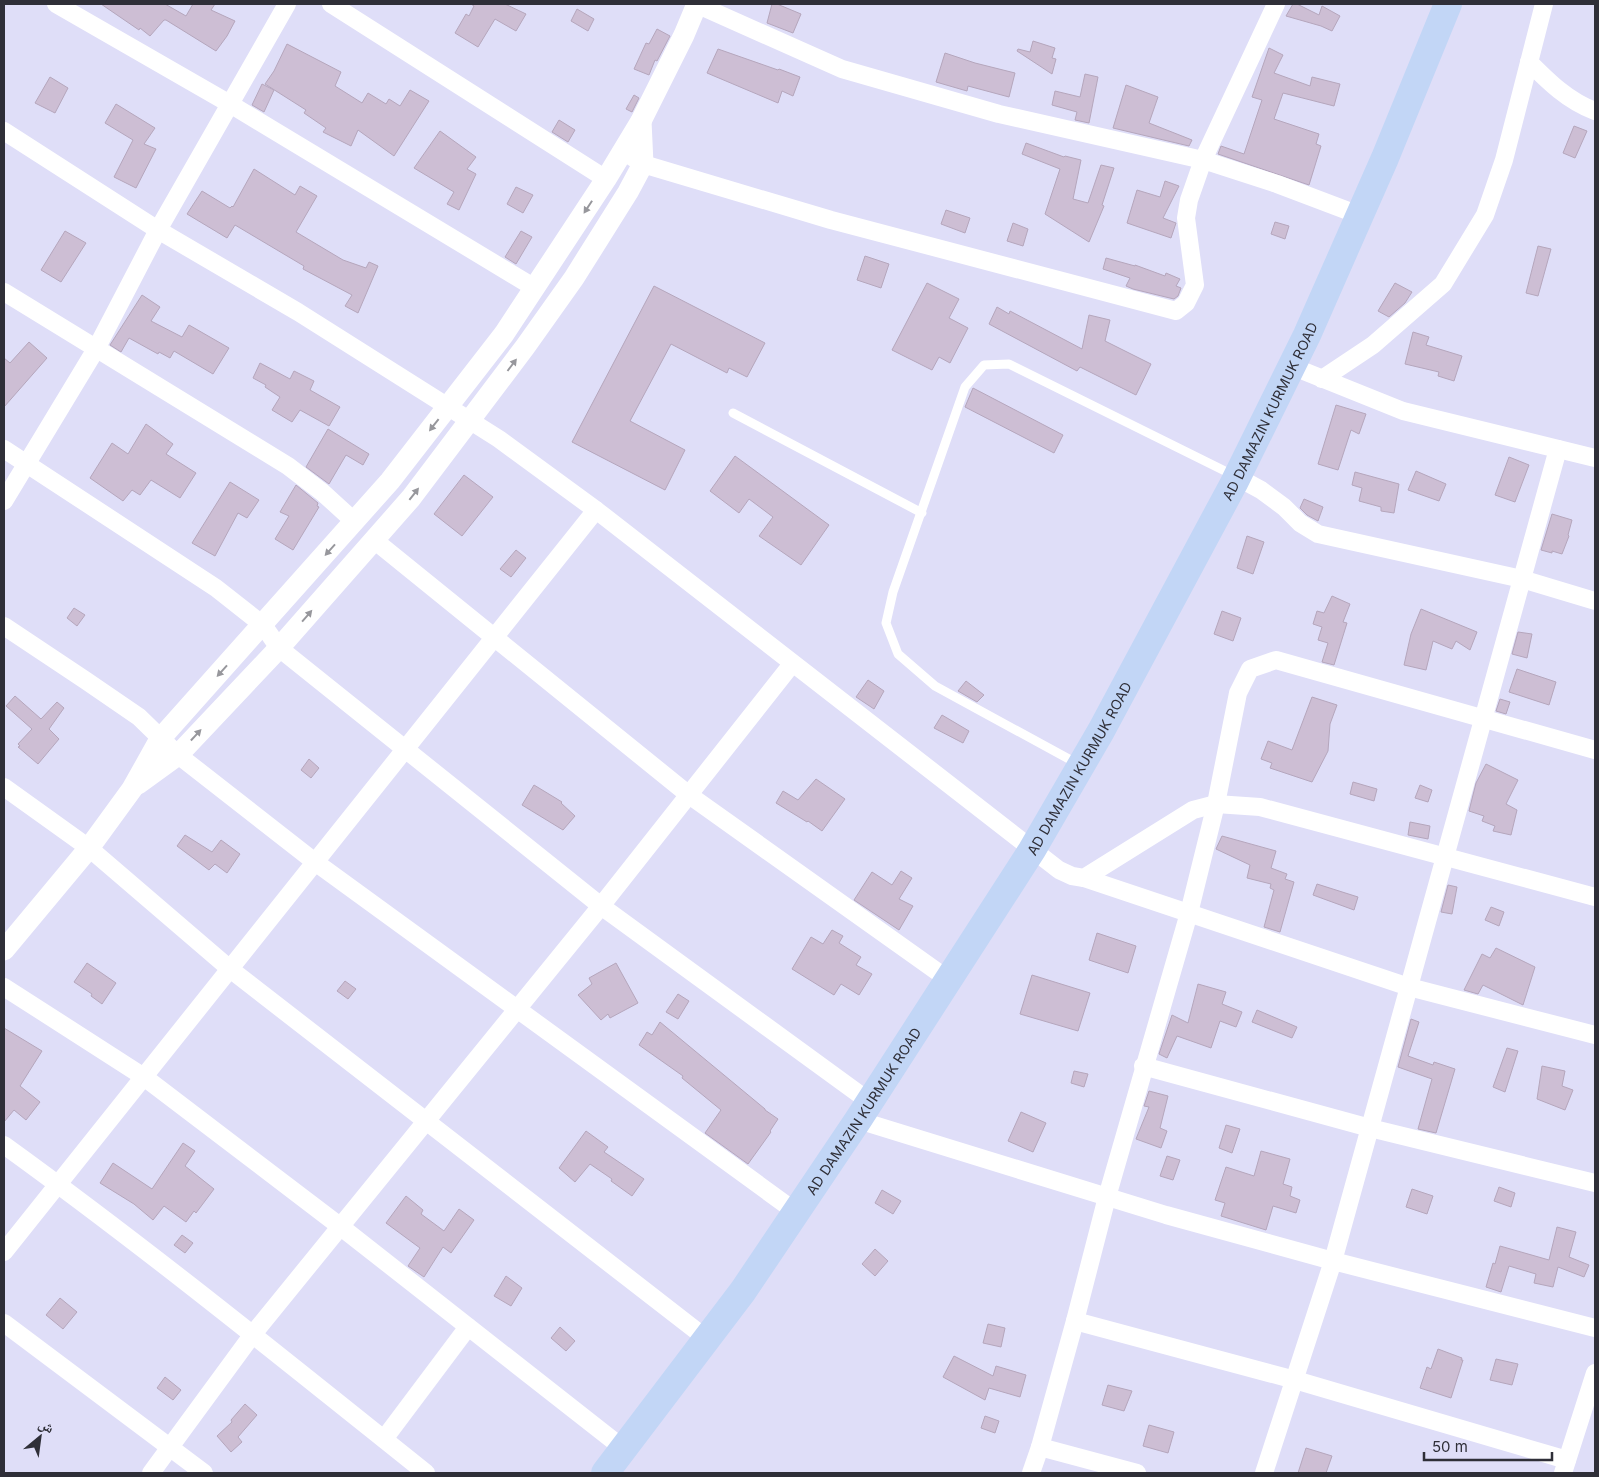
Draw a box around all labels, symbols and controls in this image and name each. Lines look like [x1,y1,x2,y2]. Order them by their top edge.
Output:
one-way arrow [583,200,593,213]
street label: AD DAMAZIN KURMUK ROAD [1218,319,1320,503]
one-way arrow [507,359,518,372]
one-way arrow [429,419,440,432]
one-way arrow [408,488,419,501]
one-way arrow [325,544,336,556]
one-way arrow [301,611,313,623]
one-way arrow [216,665,227,678]
street label: AD DAMAZIN KURMUK ROAD [1023,678,1135,858]
one-way arrow [190,730,202,742]
street label: AD DAMAZIN KURMUK ROAD [802,1024,924,1198]
north arrow [15,1412,65,1462]
text: ش [35,1414,57,1437]
scale bar [1424,1430,1552,1462]
text: 50 m [1432,1437,1468,1456]

